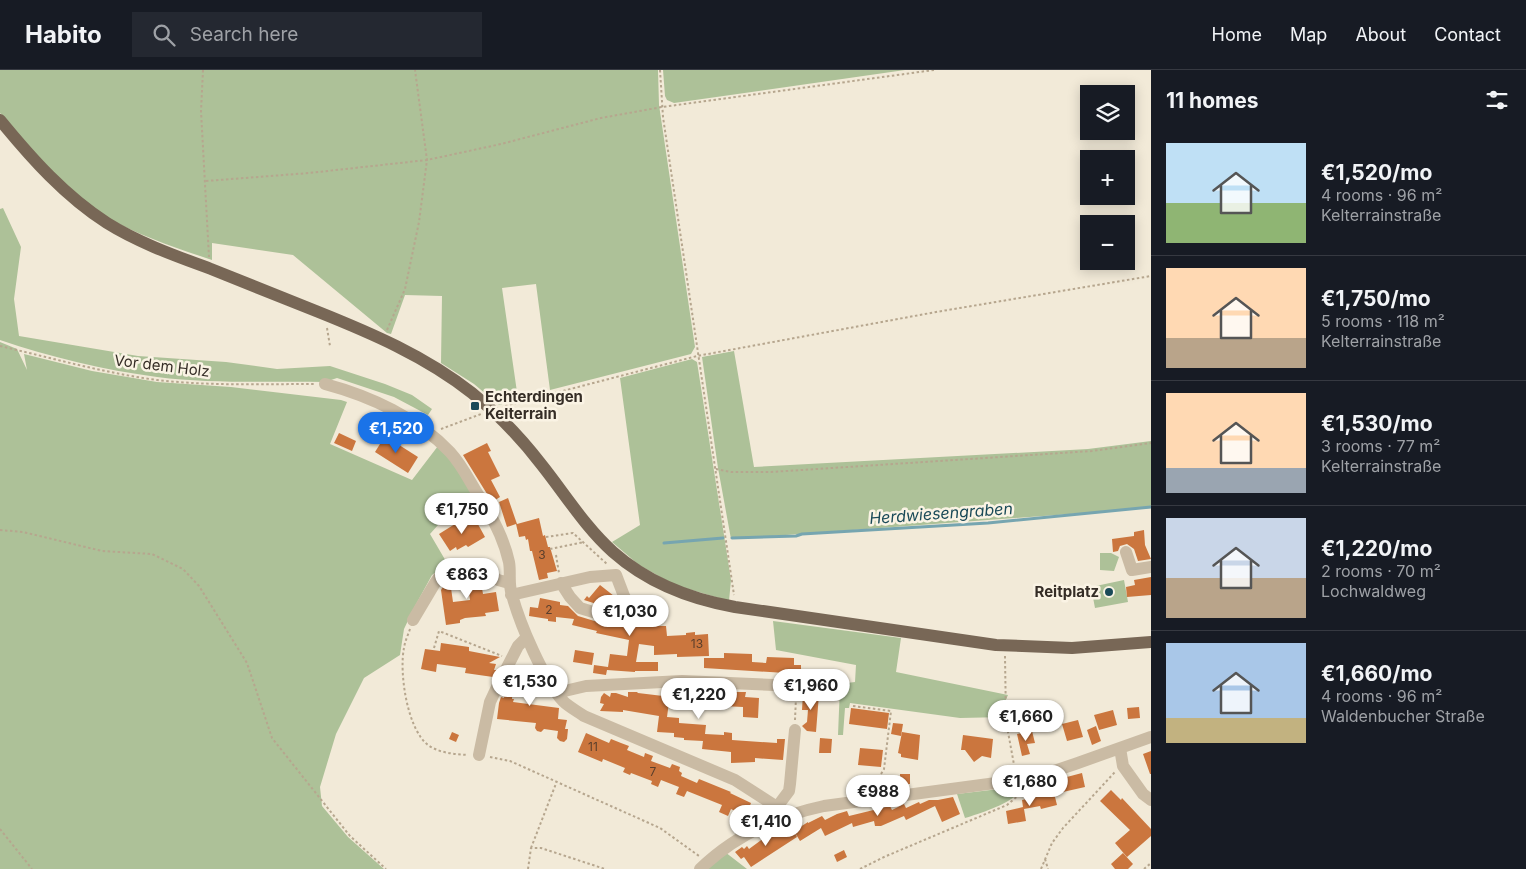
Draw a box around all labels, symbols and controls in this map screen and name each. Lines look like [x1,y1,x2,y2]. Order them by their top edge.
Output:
search box [132,12,482,57]
text: Habito [25,20,102,49]
icon: search [150,21,178,49]
text: Search here [190,23,298,46]
text: Home [1212,24,1262,45]
text: Map [1290,24,1327,45]
text: About [1355,24,1406,45]
text: Contact [1434,24,1501,45]
map controls [1080,85,1135,270]
button: layers [1080,85,1135,140]
icon: filters [1483,86,1511,114]
text: 11 homes [1166,88,1258,113]
button: + [1080,150,1135,205]
text: €1,520/mo [1321,160,1432,185]
icon: home [1206,163,1266,223]
text: 4 rooms · 96 m² [1321,185,1442,205]
text: Kelterrainstraße [1321,205,1441,225]
button: − [1080,215,1135,270]
text: €1,750/mo [1321,286,1431,311]
icon: home [1206,288,1266,348]
text: 5 rooms · 118 m² [1321,311,1445,331]
text: Kelterrainstraße [1321,331,1441,351]
street label: Vor dem Holz [113,350,211,381]
place label: Echterdingen Kelterrain [485,387,583,423]
marker: Echterdingen Kelterrain [469,400,481,412]
text: €1,530/mo [1321,411,1433,436]
pin: €1,520 [355,412,437,454]
icon: home [1206,413,1266,473]
text: €1,520 [369,418,423,438]
text: 3 rooms · 77 m² [1321,436,1440,456]
text: Kelterrainstraße [1321,456,1441,476]
pin: €1,750 [421,492,503,535]
water label: Herdwiesengraben [869,498,1013,528]
text: €1,750 [436,499,488,519]
text: €1,220/mo [1321,536,1432,561]
icon: home [1206,538,1266,598]
house number: 3 [538,547,546,562]
pin: €863 [437,558,497,600]
text: 2 rooms · 70 m² [1321,561,1441,581]
text: €863 [446,564,488,584]
text: Lochwaldweg [1321,581,1426,601]
place label: Reitplatz [1035,582,1099,601]
marker: Reitplatz [1103,586,1115,598]
pin: €1,030 [589,594,671,637]
text: €1,030 [603,601,657,621]
house number: 2 [545,602,553,617]
house number: 13 [691,636,703,651]
text: €1,660/mo [1321,661,1432,686]
icon: home [1206,663,1266,723]
pin: €1,530 [489,664,571,707]
pin: €1,960 [770,668,852,711]
text: €1,530 [503,671,557,691]
text: €1,960 [784,675,838,695]
pin: €1,220 [658,678,740,720]
text: €1,220 [672,684,726,704]
text: 4 rooms · 96 m² [1321,686,1442,706]
pin: €1,660 [985,700,1067,742]
text: €1,660 [999,706,1053,726]
text: Waldenbucher Straße [1321,706,1485,726]
house number: 11 [588,739,598,754]
house number: 7 [650,764,657,779]
pin: €1,680 [989,764,1071,807]
text: €1,680 [1003,771,1057,791]
pin: €988 [848,774,908,817]
text: €988 [857,781,899,801]
pin: €1,410 [725,804,807,847]
text: €1,410 [740,811,792,831]

